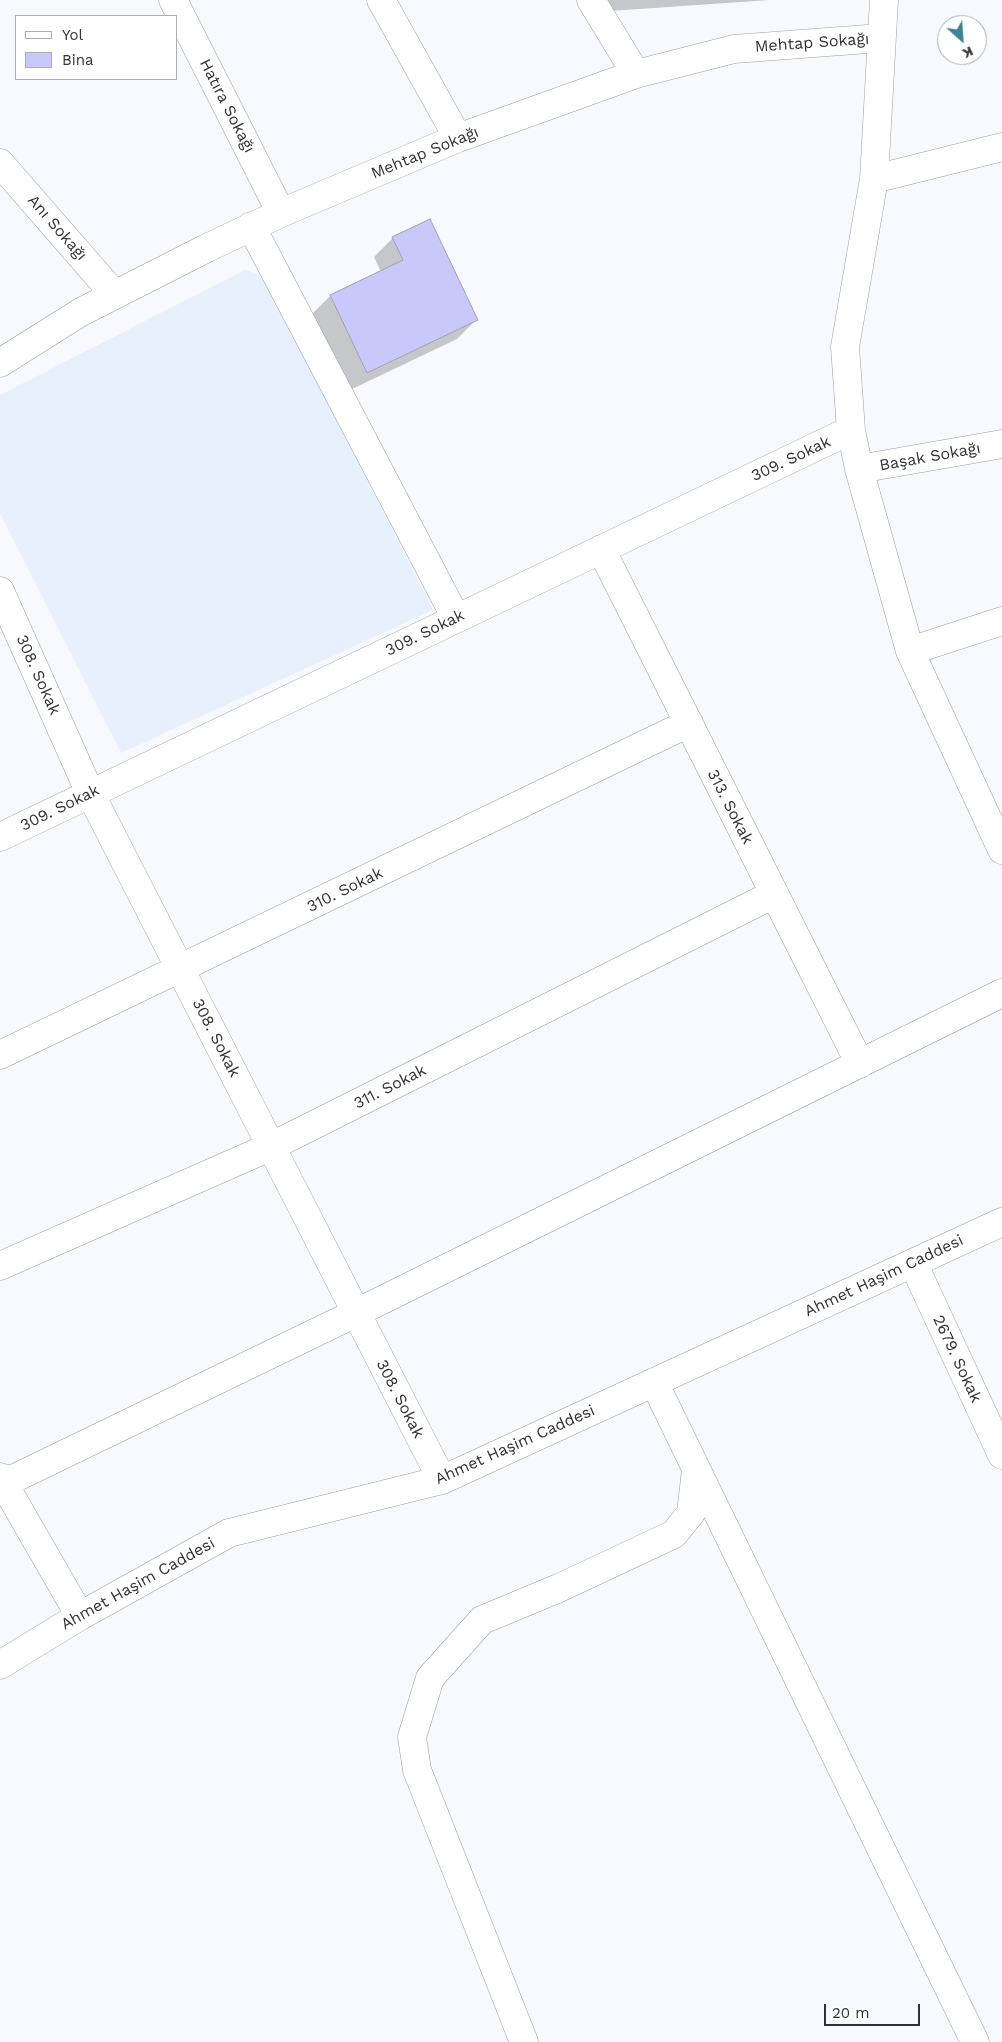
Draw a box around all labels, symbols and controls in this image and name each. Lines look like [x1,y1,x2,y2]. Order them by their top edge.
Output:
legend [15,15,178,80]
north arrow [937,15,987,65]
text: Yol [62,26,83,44]
street label: Mehtap Sokağı [754,29,870,57]
text: K [960,43,976,62]
text: Bina [62,51,94,69]
street label: Hatıra Sokağı [195,56,259,156]
street label: Mehtap Sokağı [368,123,482,183]
street label: Anı Sokağı [23,191,91,265]
street label: 309. Sokak [748,432,834,486]
street label: Başak Sokağı [878,439,982,475]
street label: 309. Sokak [382,606,468,660]
street label: 308. Sokak [12,632,64,718]
street label: 313. Sokak [703,766,757,848]
street label: 309. Sokak [17,781,103,835]
street label: 310. Sokak [304,863,386,917]
street label: 308. Sokak [188,995,244,1081]
street label: 311. Sokak [351,1061,429,1113]
street label: Ahmet Haşim Caddesi [802,1231,966,1321]
street label: 2679. Sokak [928,1312,986,1406]
street label: 308. Sokak [372,1356,428,1442]
street label: Ahmet Haşim Caddesi [432,1401,598,1489]
street label: Ahmet Haşim Caddesi [58,1534,218,1634]
scale bar [827,1994,923,2026]
text: 20 m [832,2004,870,2022]

